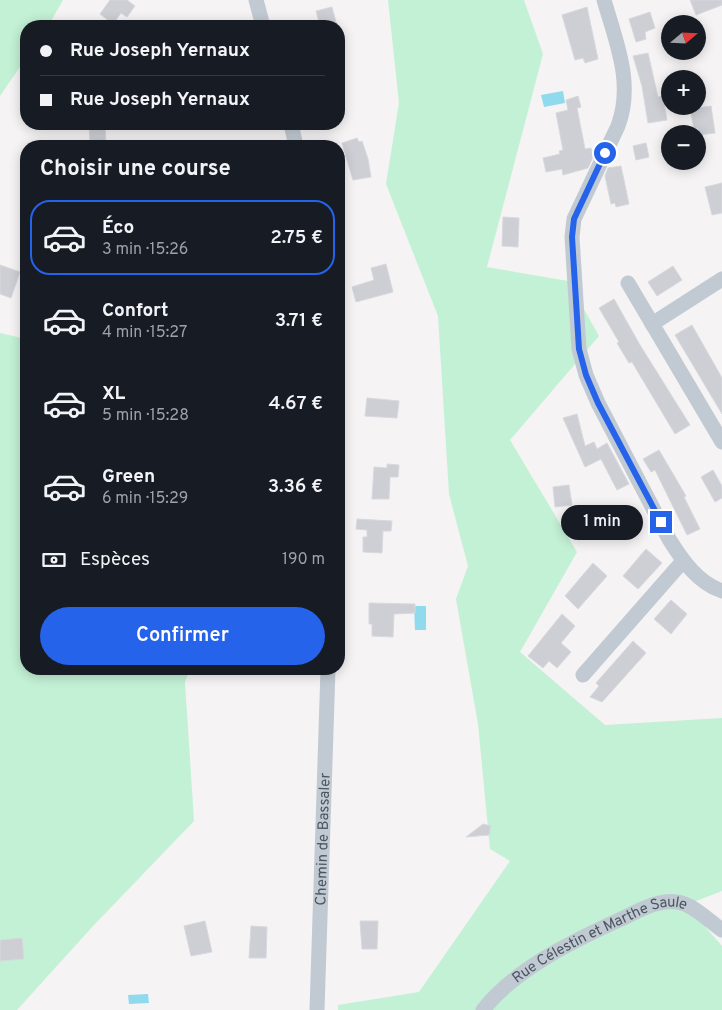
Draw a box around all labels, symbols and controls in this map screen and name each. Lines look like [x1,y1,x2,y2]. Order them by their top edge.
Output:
north arrow [661,15,706,60]
map controls [661,15,706,170]
text: Rue Joseph Yernaux [70,39,250,63]
button: + [661,70,706,115]
text: Rue Joseph Yernaux [70,88,250,112]
button: − [661,125,706,170]
route start [594,142,616,164]
text: Choisir une course [40,156,231,183]
icon: car [42,215,87,260]
text: Éco [102,216,134,240]
text: 2.75 € [270,226,323,250]
text: 3 min · 15:26 [102,240,188,260]
icon: car [42,298,87,343]
text: Confort [102,299,168,323]
text: 3.71 € [275,309,323,333]
text: 4 min · 15:27 [102,323,187,343]
icon: car [42,381,87,426]
text: XL [102,382,125,406]
text: 4.67 € [269,392,323,416]
text: 5 min · 15:28 [102,406,189,426]
icon: car [42,464,87,509]
text: Green [102,465,155,489]
text: 3.36 € [268,475,323,499]
text: 6 min · 15:29 [102,489,188,509]
callout: 1 min [561,504,644,540]
route end [650,511,672,533]
text: 1 min [583,512,621,532]
icon: cash [40,546,68,574]
text: Espèces [80,548,150,572]
text: 190 m [282,550,325,570]
button: Confirmer [40,607,325,665]
street label: Chemin de Bassaler [312,772,336,906]
street label: Rue Célestin et Marthe Saule [509,894,690,988]

